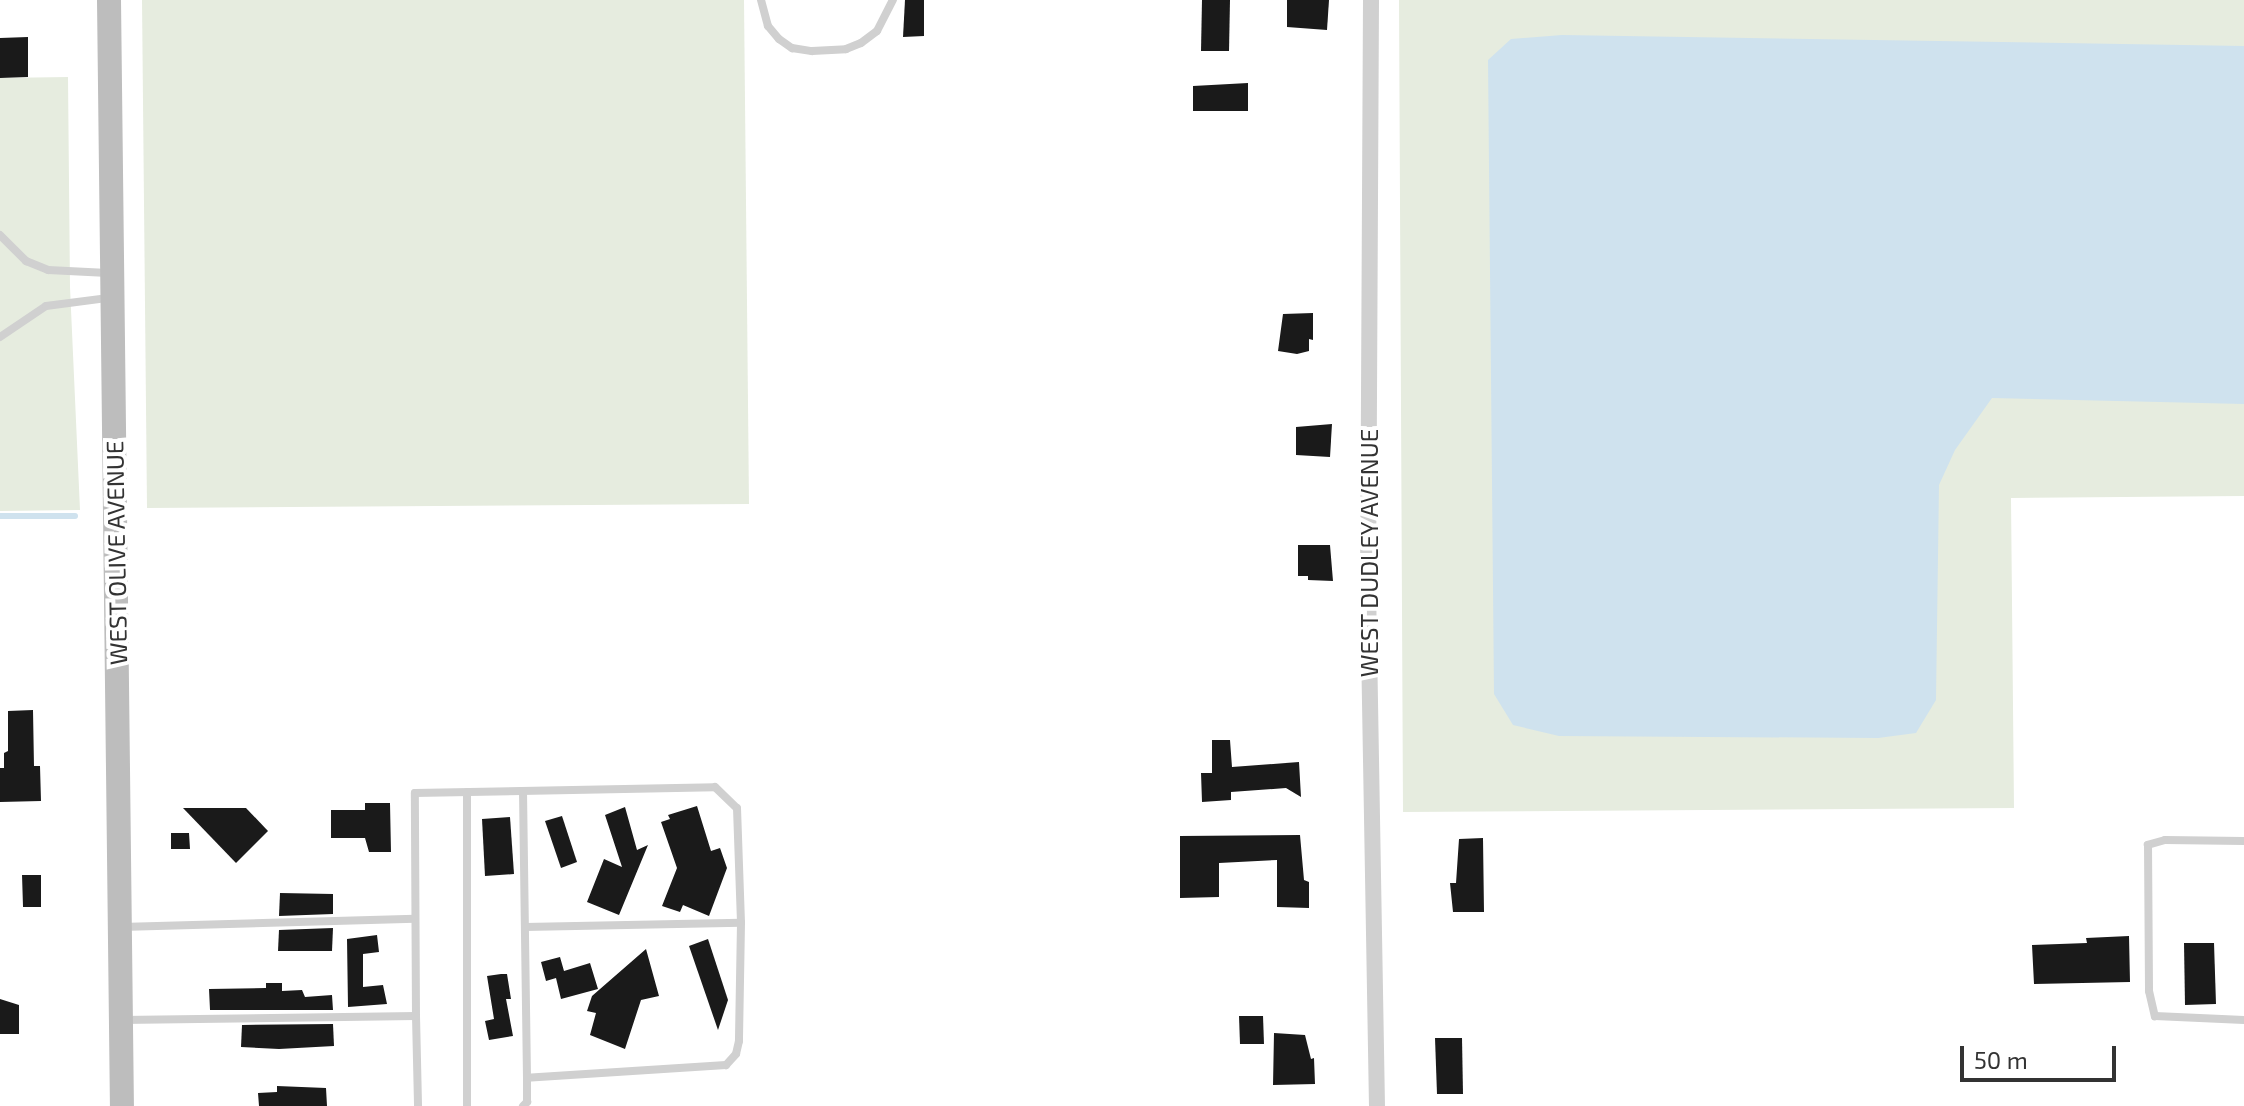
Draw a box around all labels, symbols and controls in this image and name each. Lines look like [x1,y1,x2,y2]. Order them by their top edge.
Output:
street label: WEST DUDLEY AVENUE [1355,428,1383,678]
street label: WEST OLIVE AVENUE [100,440,132,666]
scale bar [1964,1030,2120,1080]
text: 50 m [1974,1045,2028,1074]

